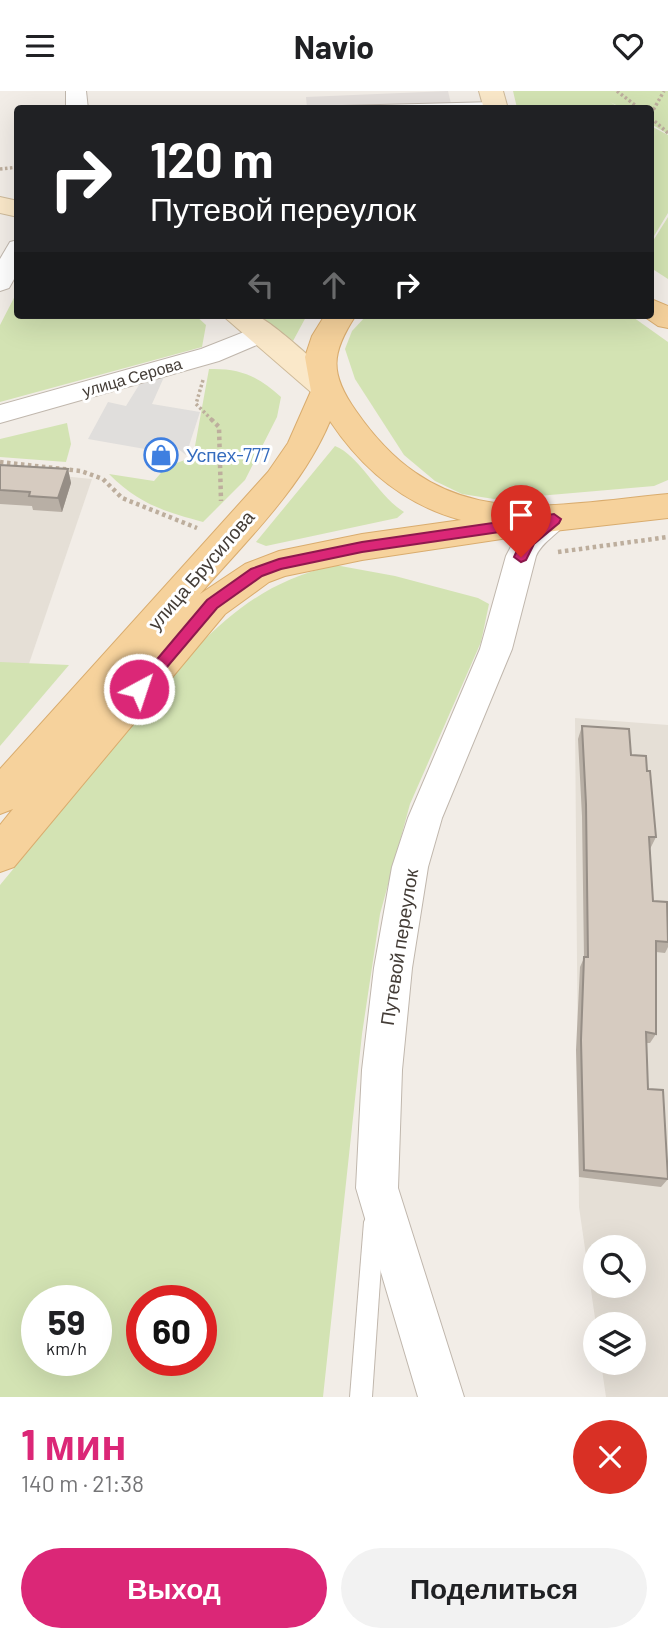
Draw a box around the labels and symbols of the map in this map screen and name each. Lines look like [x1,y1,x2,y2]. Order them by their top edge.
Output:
street label: улица Серова [80,353,184,400]
shop icon: Успех-777 [142,436,180,474]
place label: Успех-777 [186,443,270,466]
pin [491,485,551,557]
street label: улица Брусилова [143,505,259,634]
position arrow [102,652,176,726]
street label: Путевой переулок [375,866,422,1027]
speed limit sign: 60 [126,1285,217,1376]

